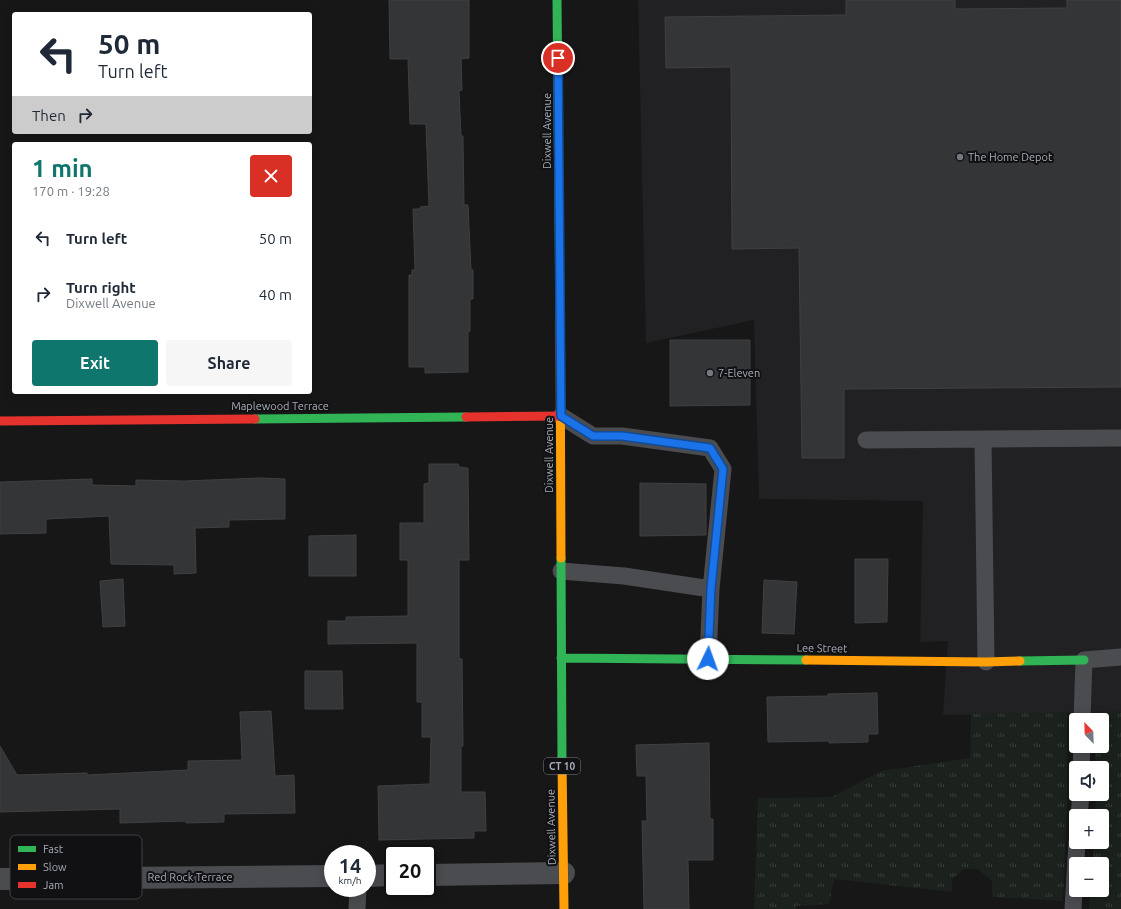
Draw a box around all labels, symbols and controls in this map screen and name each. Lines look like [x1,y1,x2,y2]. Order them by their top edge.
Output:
icon: left [32,28,84,80]
text: 50 m [98,28,160,59]
pin [541,41,575,75]
icon: arrive [547,47,569,69]
text: Turn left [98,61,168,81]
street label: Dixwell Avenue [541,93,553,169]
icon: right [74,104,96,126]
text: Then [32,107,66,124]
place label: The Home Depot [968,151,1053,163]
marker: The Home Depot [955,152,965,162]
text: 1 min [32,155,93,182]
button: close [250,155,292,197]
text: 170 m · 19:28 [32,184,110,198]
icon: left [32,227,54,249]
text: Turn left [66,230,127,247]
text: 50 m [259,230,292,247]
text: Turn right [66,279,136,296]
icon: right [32,283,54,305]
text: 40 m [259,286,292,303]
text: Dixwell Avenue [66,296,156,310]
button: Exit [32,340,158,386]
button: Share [166,340,292,386]
place label: 7-Eleven [718,367,760,379]
marker: 7-Eleven [705,368,715,378]
street label: Maplewood Terrace [231,400,329,412]
street label: Dixwell Avenue [543,417,555,493]
position arrow [687,638,729,680]
street label: Lee Street [796,642,848,654]
north arrow [1069,713,1109,753]
map controls [1069,713,1109,897]
road number: CT 10 [544,758,580,774]
button: sound [1069,761,1109,801]
street label: Dixwell Avenue [544,789,558,865]
button: + [1069,809,1109,849]
legend [10,835,142,899]
text: Fast [43,843,64,855]
speed limit sign: 20 [384,845,436,897]
text: 14 [339,854,361,877]
button: − [1069,857,1109,897]
text: Slow [43,861,67,873]
street label: Red Rock Terrace [147,871,233,883]
text: km/h [338,875,362,886]
text: Jam [43,879,64,891]

